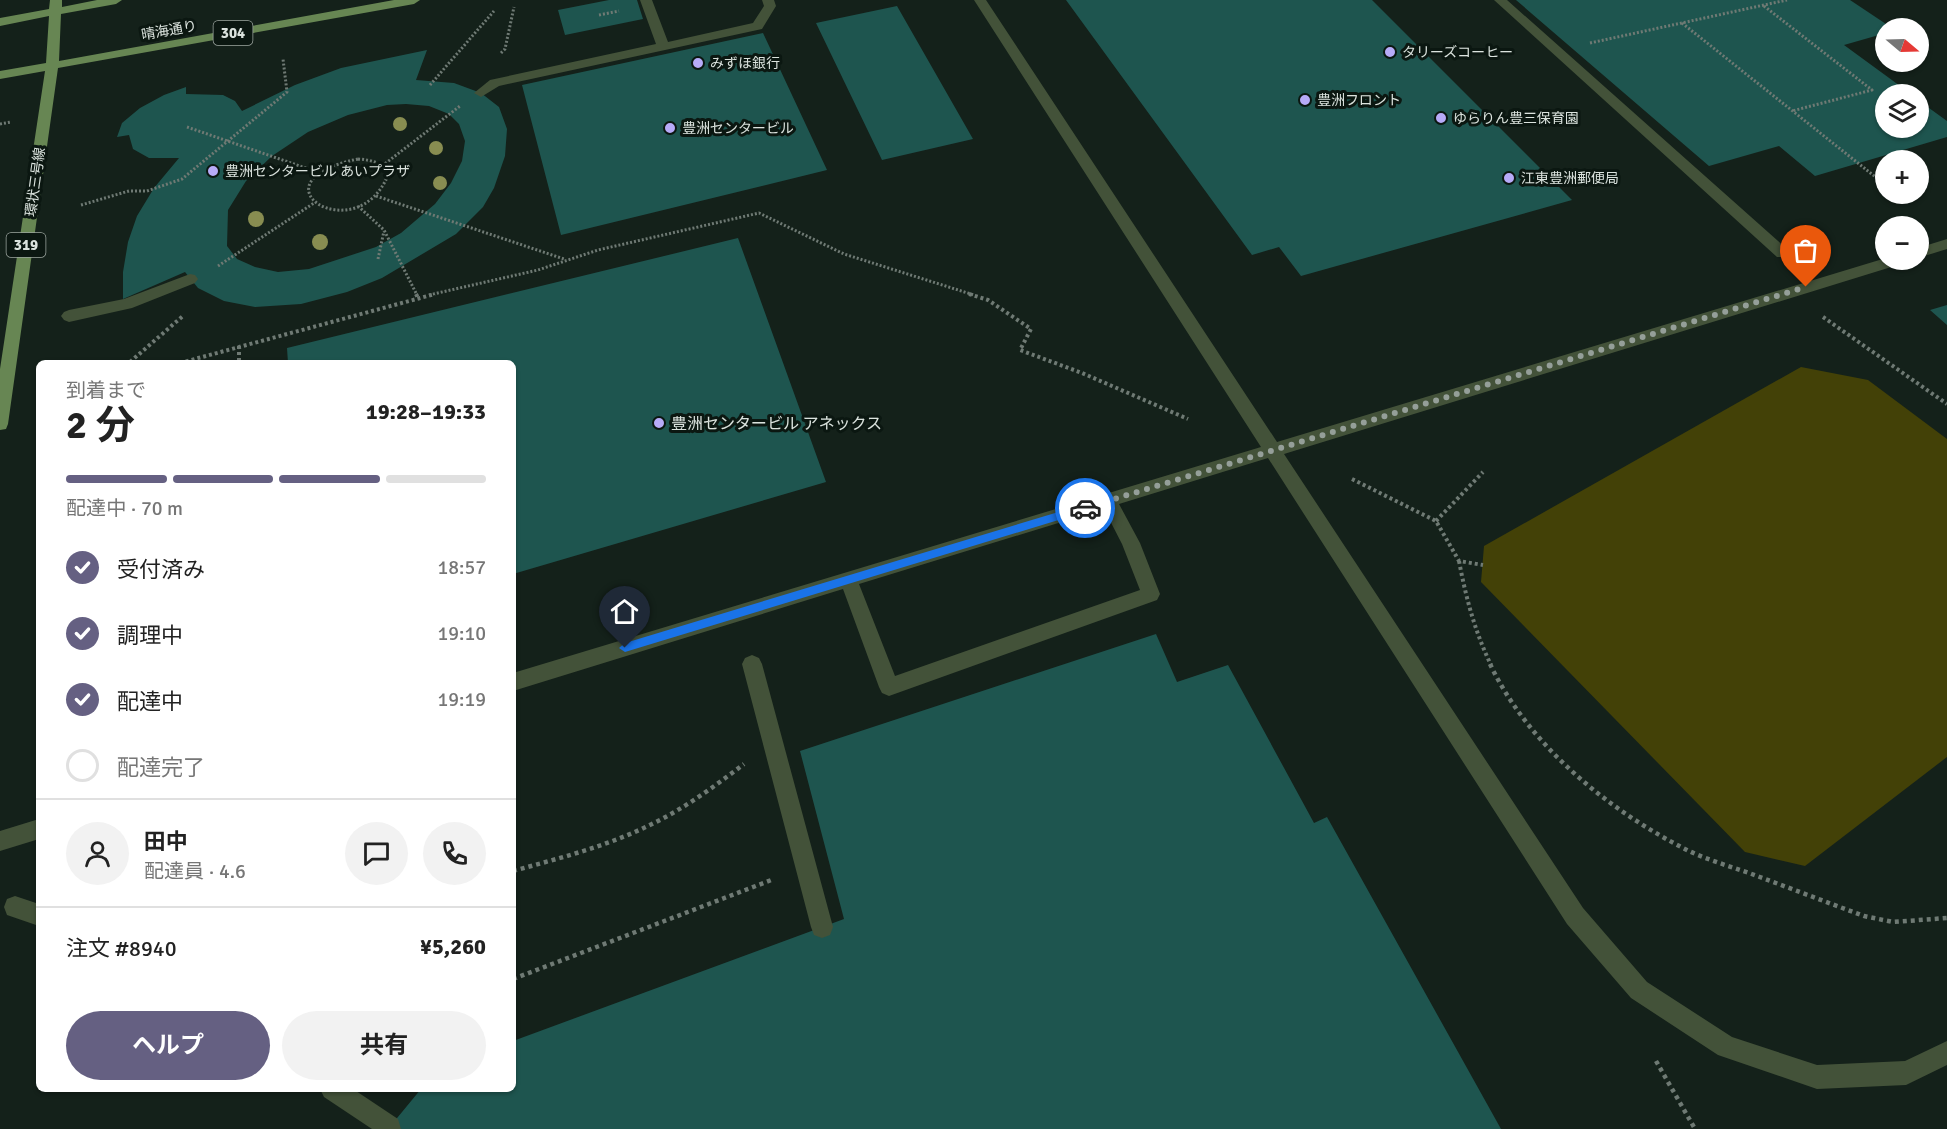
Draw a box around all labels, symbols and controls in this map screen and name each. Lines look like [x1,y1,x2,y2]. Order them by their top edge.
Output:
street label: 晴海通り [140,17,198,44]
north arrow [1875,18,1929,72]
map controls [1875,18,1929,270]
road number: 304 [214,21,252,45]
place label: タリーズコーヒー [1402,44,1513,61]
marker: タリーズコーヒー [1383,45,1397,59]
place label: みずほ銀行 [710,55,780,72]
marker: みずほ銀行 [691,56,705,70]
button: layers [1875,84,1929,138]
place label: 豊洲フロント [1317,92,1401,109]
marker: 豊洲フロント [1298,93,1312,107]
place label: ゆらりん豊三保育園 [1453,110,1579,127]
marker: ゆらりん豊三保育園 [1434,111,1448,125]
place label: 豊洲センタービル [682,120,794,137]
marker: 豊洲センタービル [663,121,677,135]
street label: 環状三号線 [22,146,49,218]
button: + [1875,150,1929,204]
place label: 豊洲センタービル あいプラザ [225,163,410,180]
marker: 豊洲センタービル あいプラザ [206,164,220,178]
place label: 江東豊洲郵便局 [1521,170,1619,187]
marker: 江東豊洲郵便局 [1502,171,1516,185]
button: − [1875,216,1929,270]
pin [1780,225,1831,287]
road number: 319 [6,233,46,257]
icon: bag [1789,234,1822,267]
text: 到着まで [66,378,146,403]
text: 19:28–19:33 [366,398,486,425]
text: 2 分 [66,401,135,449]
place label: 豊洲センタービル アネックス [671,414,882,434]
marker: 豊洲センタービル アネックス [652,416,666,430]
courier [1055,478,1115,538]
icon: car [1069,492,1102,525]
text: 配達中 · 70 m [66,496,183,521]
icon: check [66,551,99,584]
text: 18:57 [437,555,486,580]
text: 受付済み [117,556,205,583]
pin [599,586,650,648]
icon: home [608,595,641,628]
icon: check [66,617,99,650]
text: 19:10 [437,621,486,646]
text: 調理中 [117,622,183,649]
icon: check [66,683,99,716]
text: 19:19 [437,687,486,712]
text: 配達中 [117,688,183,715]
text: 配達完了 [117,754,205,781]
button: person [66,822,129,885]
button: chat [345,822,408,885]
button: phone [423,822,486,885]
text: 田中 [144,828,188,855]
text: 配達員 · 4.6 [144,859,246,884]
text: ¥5,260 [420,933,486,960]
text: 注文 #8940 [66,935,177,962]
button: ヘルプ [66,1011,270,1080]
button: 共有 [282,1011,486,1080]

